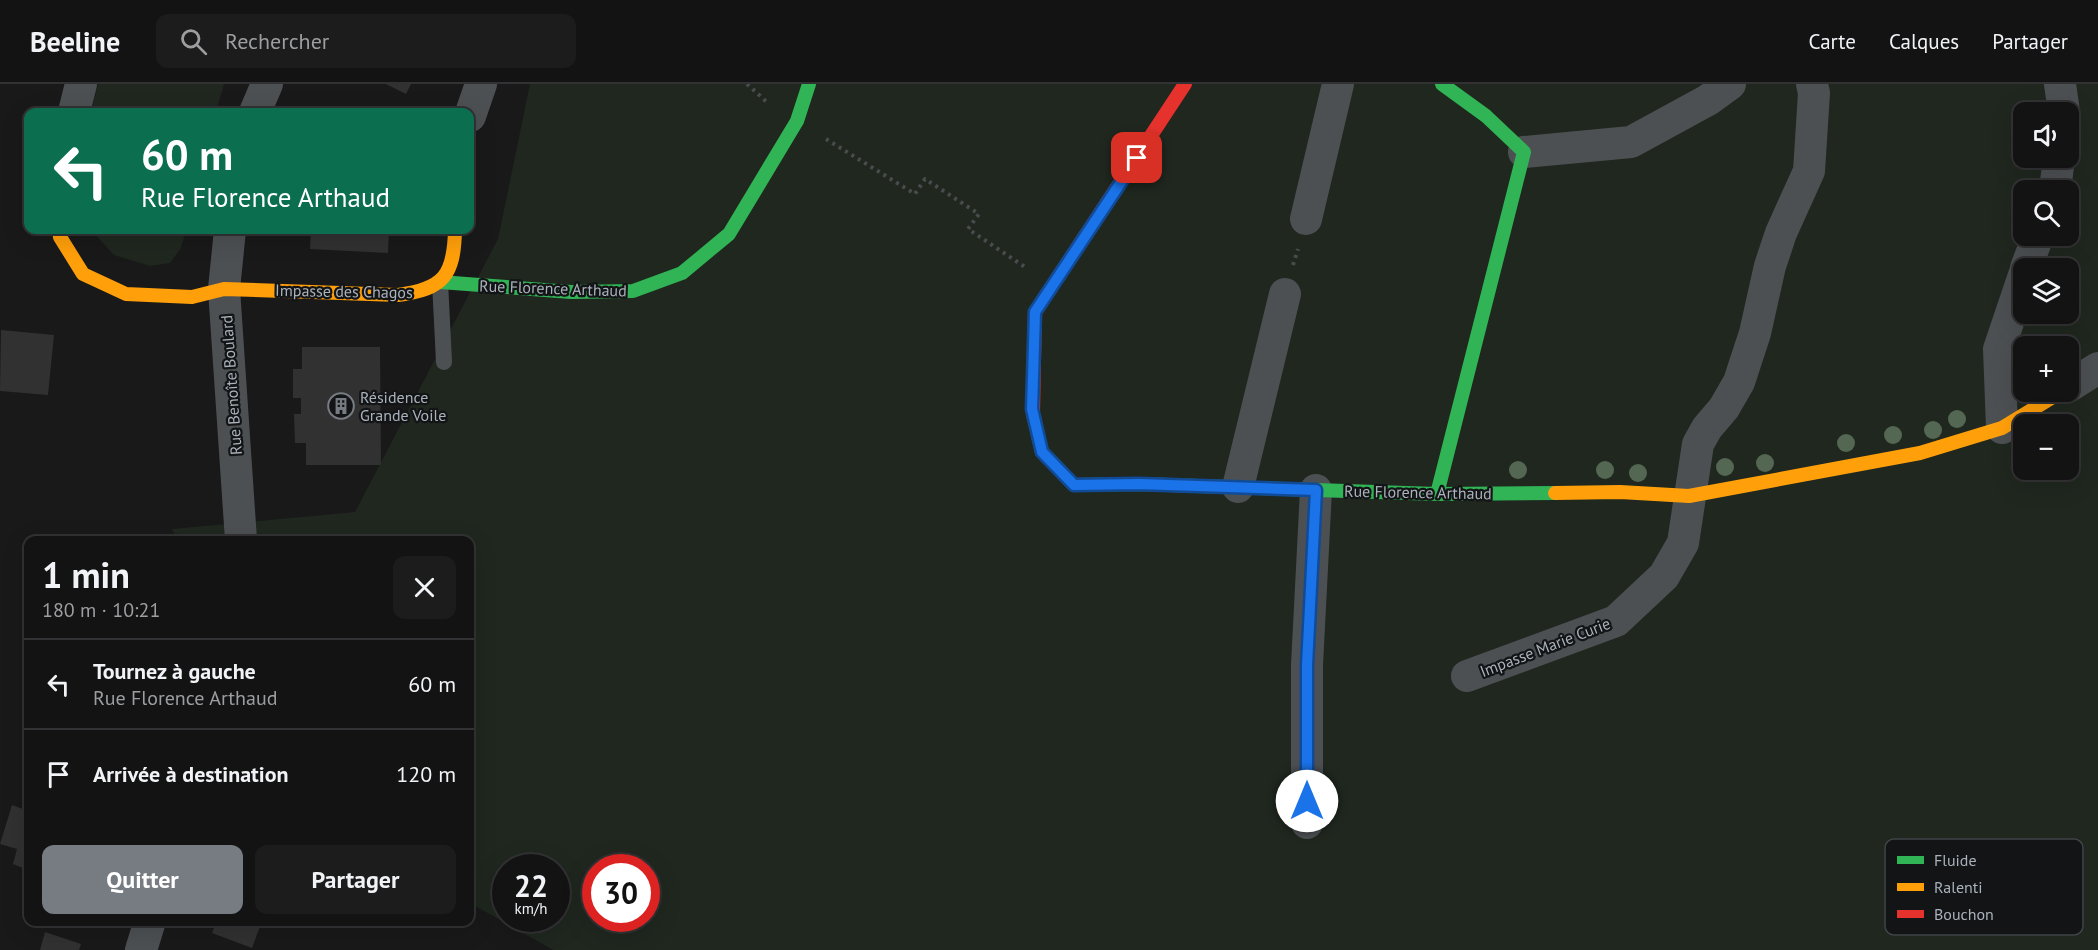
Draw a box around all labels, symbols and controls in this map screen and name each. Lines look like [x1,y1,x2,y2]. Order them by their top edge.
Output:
search box [156,14,576,68]
text: Beeline [30,23,120,60]
icon: search [177,25,210,58]
text: Rechercher [225,27,329,55]
text: Carte [1809,28,1856,55]
text: Calques [1889,28,1959,55]
text: Partager [1992,28,2068,55]
map controls [2013,102,2079,480]
button: sound [2013,102,2079,168]
text: 60 m [141,127,233,182]
icon: left [42,132,120,210]
pin [1111,132,1162,183]
icon: arrive [1120,141,1153,174]
text: Rue Florence Arthaud [141,180,390,214]
button: search [2013,180,2079,246]
button: layers [2013,258,2079,324]
street label: Rue Florence Arthaud [479,275,627,301]
street label: Impasse des Chagos [275,280,413,302]
street label: Rue Benoîte Boulard [216,314,246,456]
button: + [2013,336,2079,402]
place label: Résidence Grande Voile [360,387,446,425]
building icon: Résidence Grande Voile [326,391,356,421]
button: − [2013,414,2079,480]
street label: Rue Florence Arthaud [1344,481,1492,503]
text: 1 min [42,551,130,598]
button: close [393,556,456,619]
text: 180 m · 10:21 [42,597,160,623]
street label: Impasse Marie Curie [1477,613,1613,681]
text: Tournez à gauche [93,657,256,685]
icon: left [42,668,75,701]
text: 60 m [408,670,456,698]
text: Rue Florence Arthaud [93,685,277,711]
icon: arrive [42,758,75,791]
text: Arrivée à destination [93,760,289,788]
text: 120 m [396,760,456,788]
position arrow [1275,769,1339,833]
legend [1885,839,2083,935]
button: Quitter [42,845,243,914]
button: Partager [255,845,456,914]
text: Fluide [1934,850,1977,870]
speed limit sign: 30 [582,854,660,932]
text: 22 [514,866,548,905]
text: Ralenti [1934,877,1983,897]
text: km/h [515,899,547,918]
text: Bouchon [1934,904,1994,924]

